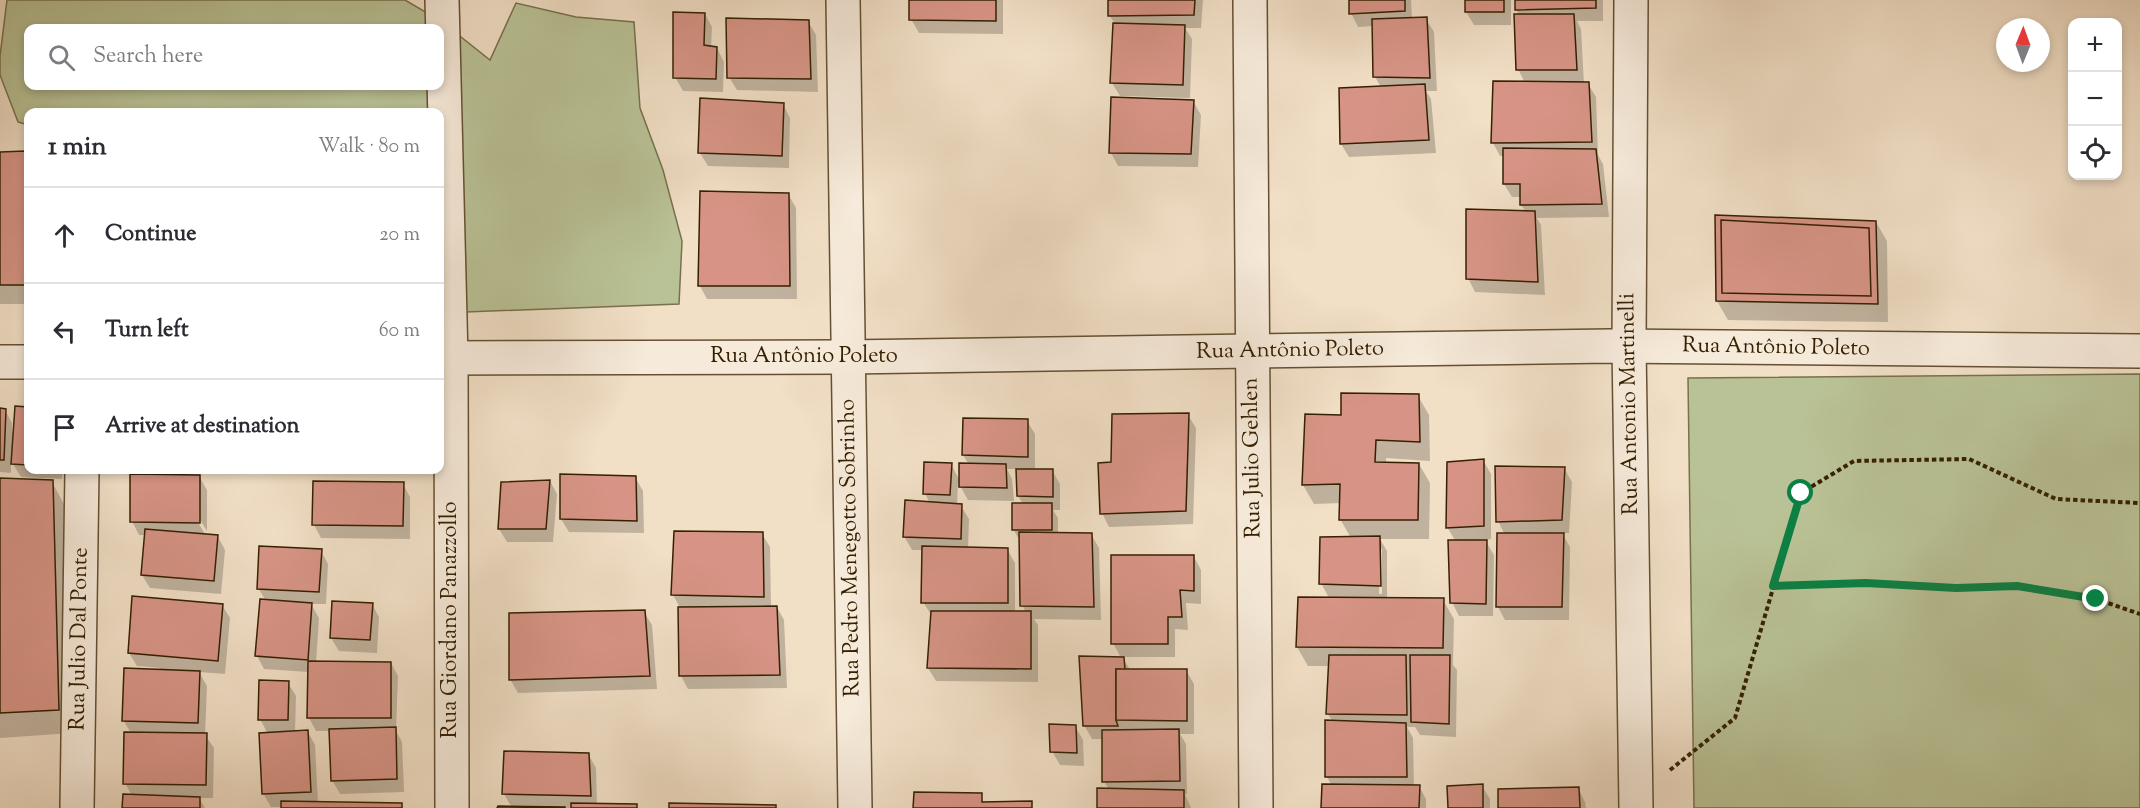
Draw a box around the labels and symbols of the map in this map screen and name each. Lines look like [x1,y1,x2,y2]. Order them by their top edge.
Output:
north arrow [1996,18,2050,72]
street label: Rua Antonio Martinelli [1612,293,1648,515]
street label: Rua Antônio Poleto [1682,330,1870,366]
street label: Rua Antônio Poleto [1196,333,1384,369]
street label: Rua Antônio Poleto [710,341,898,373]
street label: Rua Julio Gehlen [1236,377,1270,539]
street label: Rua Pedro Menegotto Sobrinho [832,399,870,697]
route start [1787,479,1813,505]
street label: Rua Giordano Panazzollo [435,501,467,739]
street label: Rua Julio Dal Ponte [62,547,98,731]
route end [2082,585,2108,611]

